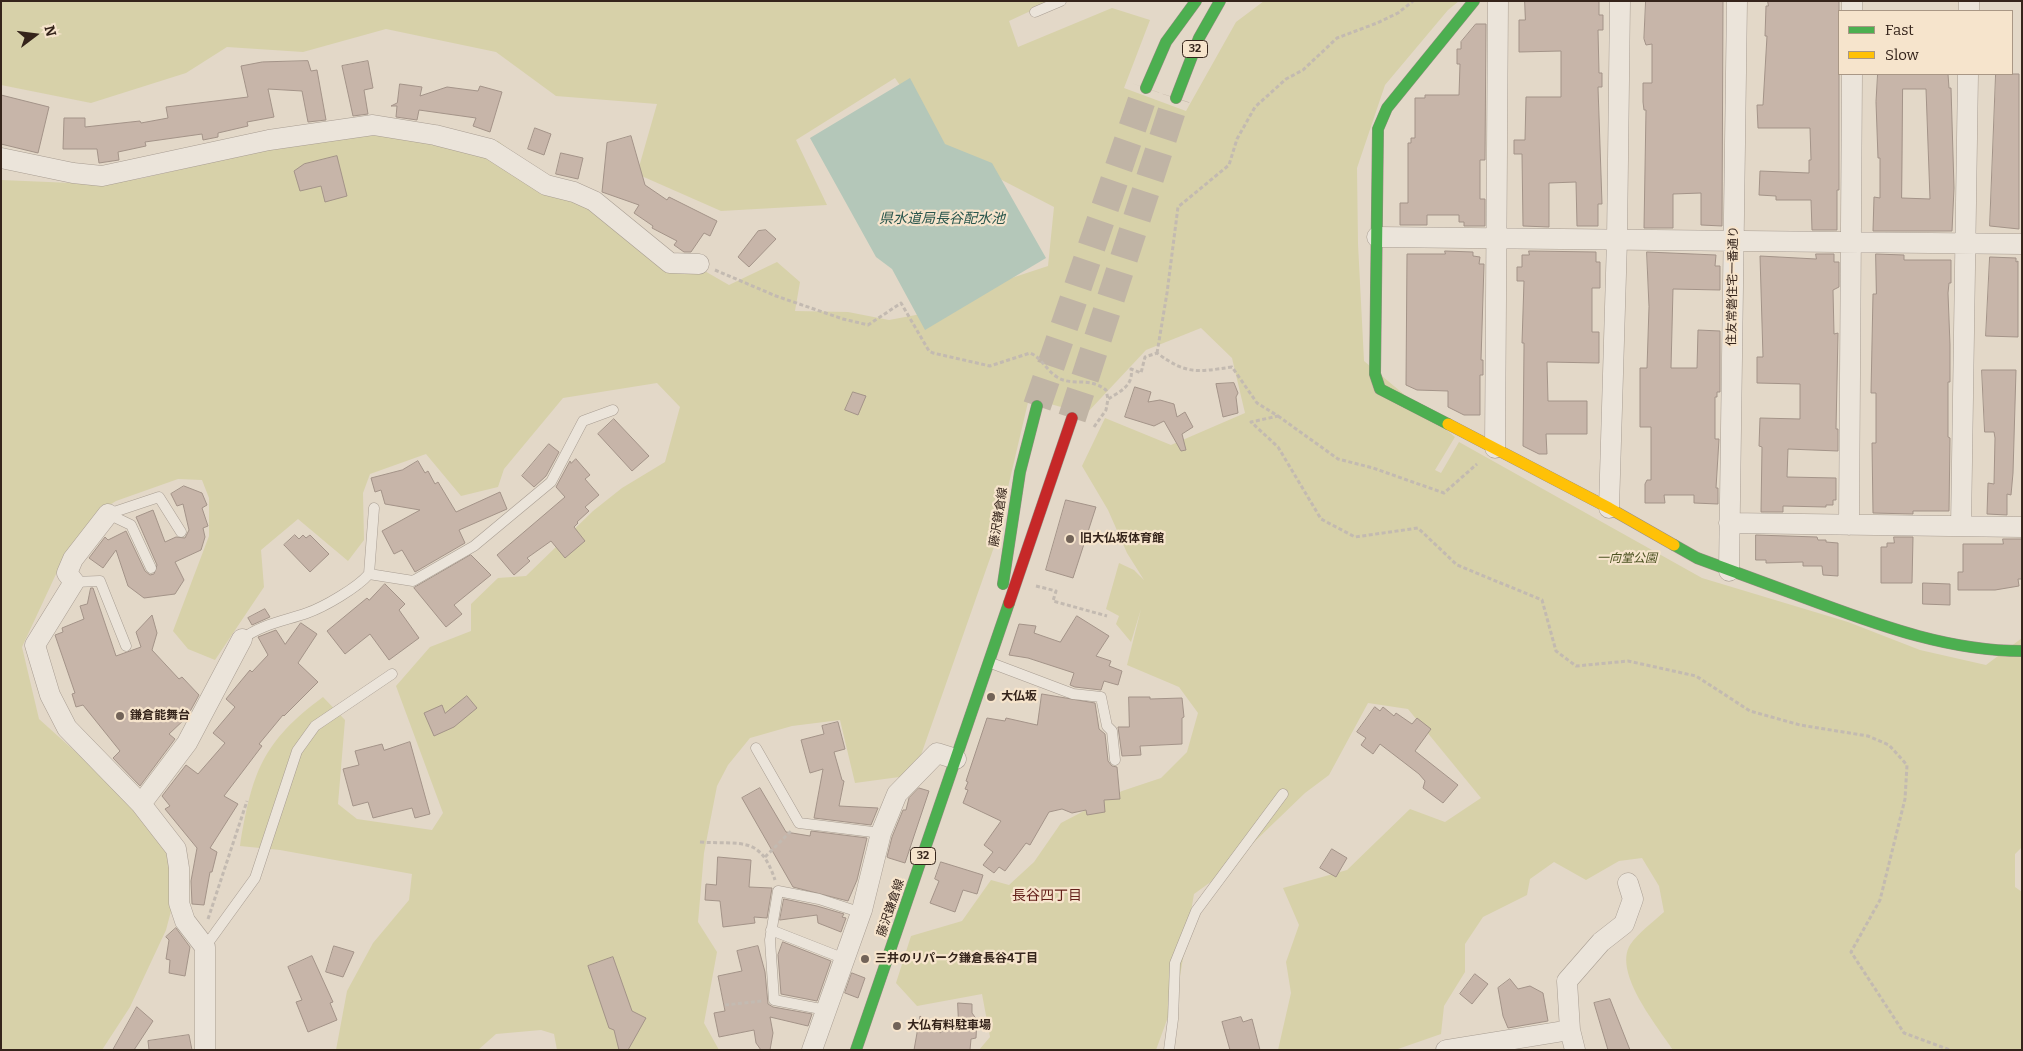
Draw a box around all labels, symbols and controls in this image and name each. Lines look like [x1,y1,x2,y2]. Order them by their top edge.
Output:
north arrow [10,10,60,60]
legend [1838,10,2013,75]
text: Fast [1885,21,1914,39]
text: N [40,24,60,38]
road number: 32 [1182,41,1208,58]
text: Slow [1885,46,1919,64]
water label: 県水道局長谷配水池 [879,211,1005,227]
street label: 住友常磐住宅一番通り [1725,226,1741,346]
street label: 藤沢鎌倉線 [987,486,1011,548]
place label: 旧大仏坂体育館 [1080,532,1164,546]
marker: 旧大仏坂体育館 [1064,533,1076,545]
park label: 一向堂公園 [1597,552,1657,566]
place label: 大仏坂 [1001,690,1037,704]
marker: 大仏坂 [985,691,997,703]
place label: 鎌倉能舞台 [130,709,190,723]
marker: 鎌倉能舞台 [114,710,126,722]
road number: 32 [910,848,936,864]
street label: 藤沢鎌倉線 [874,877,908,939]
district label: 長谷四丁目 [1012,888,1082,904]
place label: 三井のリパーク鎌倉長谷4丁目 [875,952,1038,966]
marker: 三井のリパーク鎌倉長谷4丁目 [859,953,871,965]
place label: 大仏有料駐車場 [907,1019,991,1033]
marker: 大仏有料駐車場 [891,1020,903,1032]

